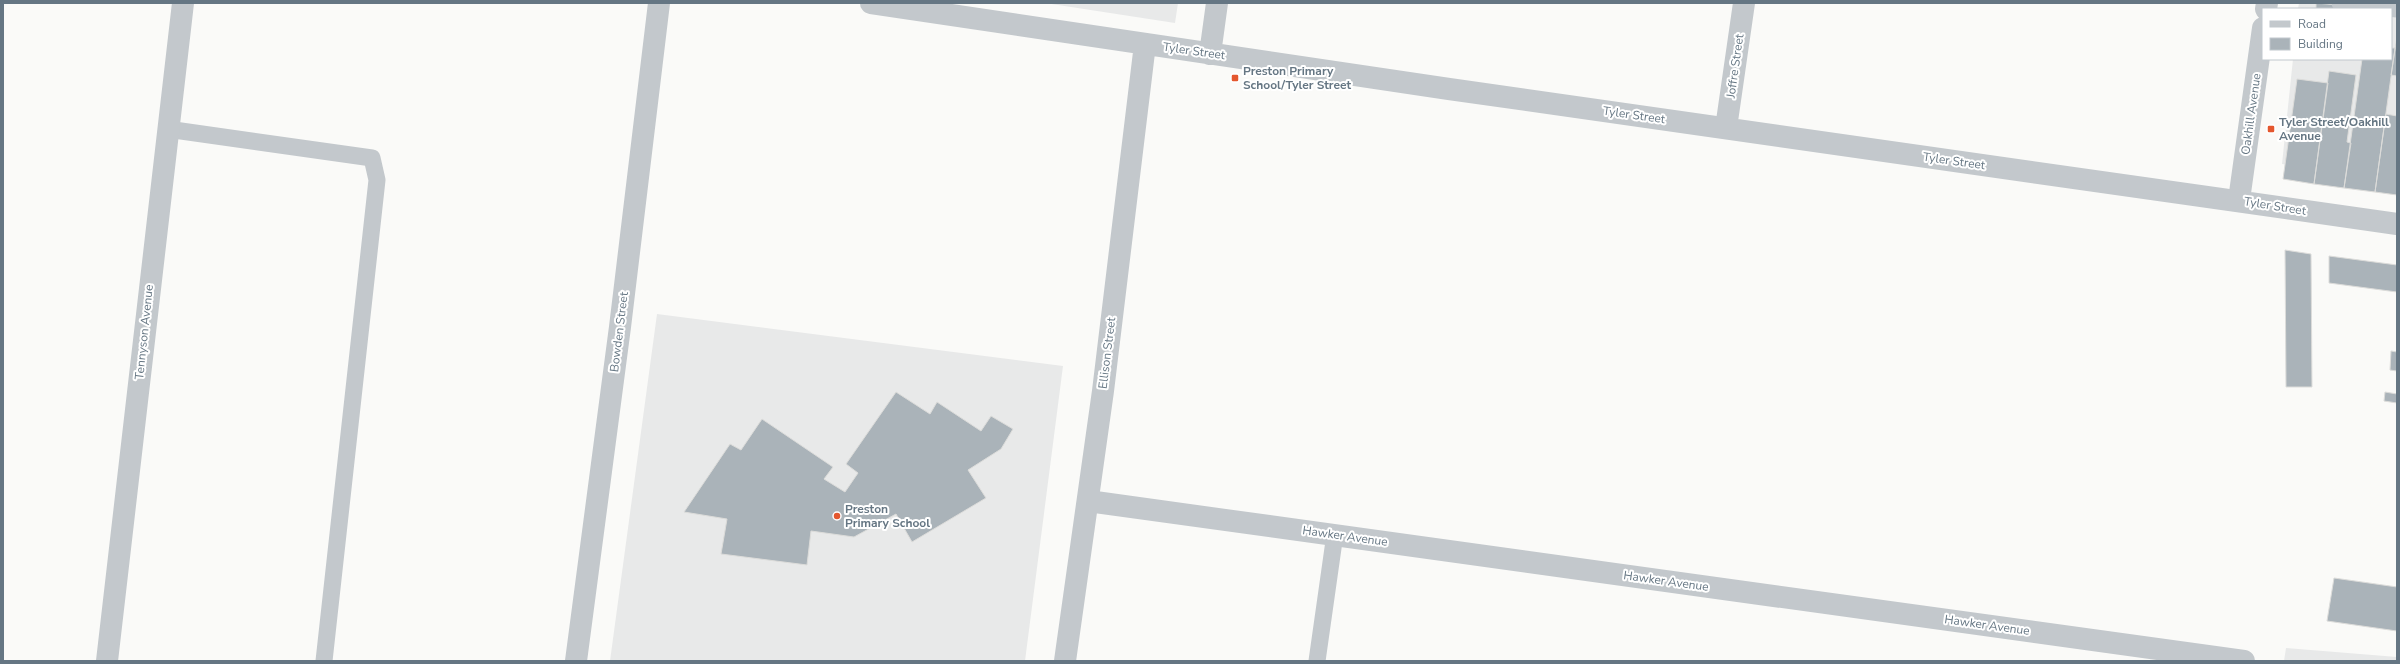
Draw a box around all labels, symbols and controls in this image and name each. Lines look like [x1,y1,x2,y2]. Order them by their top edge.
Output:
legend [2262,8,2392,60]
text: Road [2298,16,2326,32]
street label: Joffre Street [1722,32,1748,100]
text: Building [2298,36,2343,52]
street label: Tyler Street [1162,39,1227,63]
place label: Preston Primary School/Tyler Street [1243,63,1351,93]
street label: Oakhill Avenue [2237,72,2265,156]
marker: Preston Primary School/Tyler Street [1230,73,1240,83]
street label: Tyler Street [1602,103,1667,127]
place label: Tyler Street/Oakhill Avenue [2279,114,2389,144]
marker: Tyler Street/Oakhill Avenue [2266,124,2276,134]
street label: Tyler Street [1922,149,1987,173]
street label: Tyler Street [2243,193,2308,219]
street label: Tennyson Avenue [131,284,157,380]
street label: Bowden Street [606,290,632,373]
street label: Ellison Street [1095,316,1119,390]
place label: Preston Primary School [845,501,930,531]
marker: Preston Primary School [832,511,842,521]
street label: Hawker Avenue [1301,522,1389,550]
street label: Hawker Avenue [1622,567,1710,595]
street label: Hawker Avenue [1943,611,2031,639]

